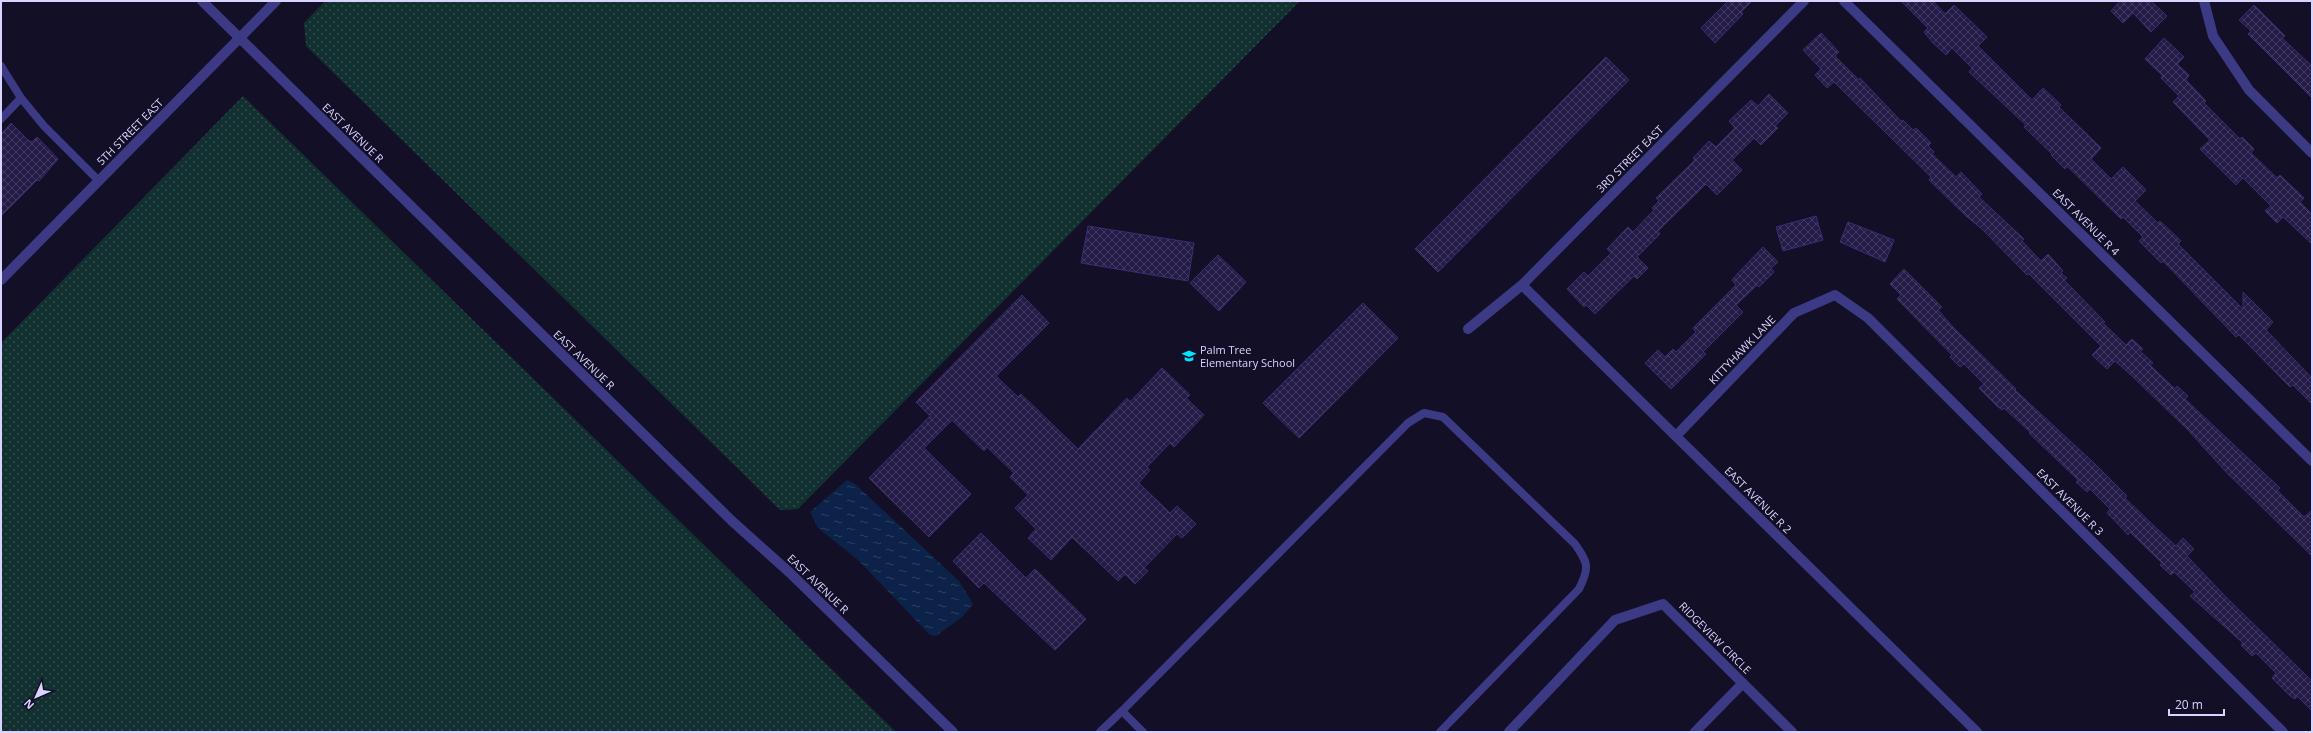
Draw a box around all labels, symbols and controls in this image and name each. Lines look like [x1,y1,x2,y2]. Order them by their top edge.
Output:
street label: 5TH STREET EAST [93,95,166,168]
street label: EAST AVENUE R [319,100,387,166]
street label: 3RD STREET EAST [1593,122,1666,195]
street label: EAST AVENUE R 4 [2050,185,2124,259]
street label: KITTYHAWK LANE [1705,312,1778,387]
street label: EAST AVENUE R [550,327,618,393]
place label: Palm Tree Elementary School [1200,342,1295,370]
school or university icon: Palm Tree Elementary School [1181,348,1197,364]
street label: EAST AVENUE R 2 [1722,463,1795,536]
street label: EAST AVENUE R 3 [2034,465,2107,538]
street label: EAST AVENUE R [784,551,852,617]
street label: RIDGEVIEW CIRCLE [1676,598,1755,677]
north arrow [16,677,56,717]
scale bar [2169,691,2224,717]
text: N [20,696,37,713]
text: 20 m [2175,696,2203,713]

